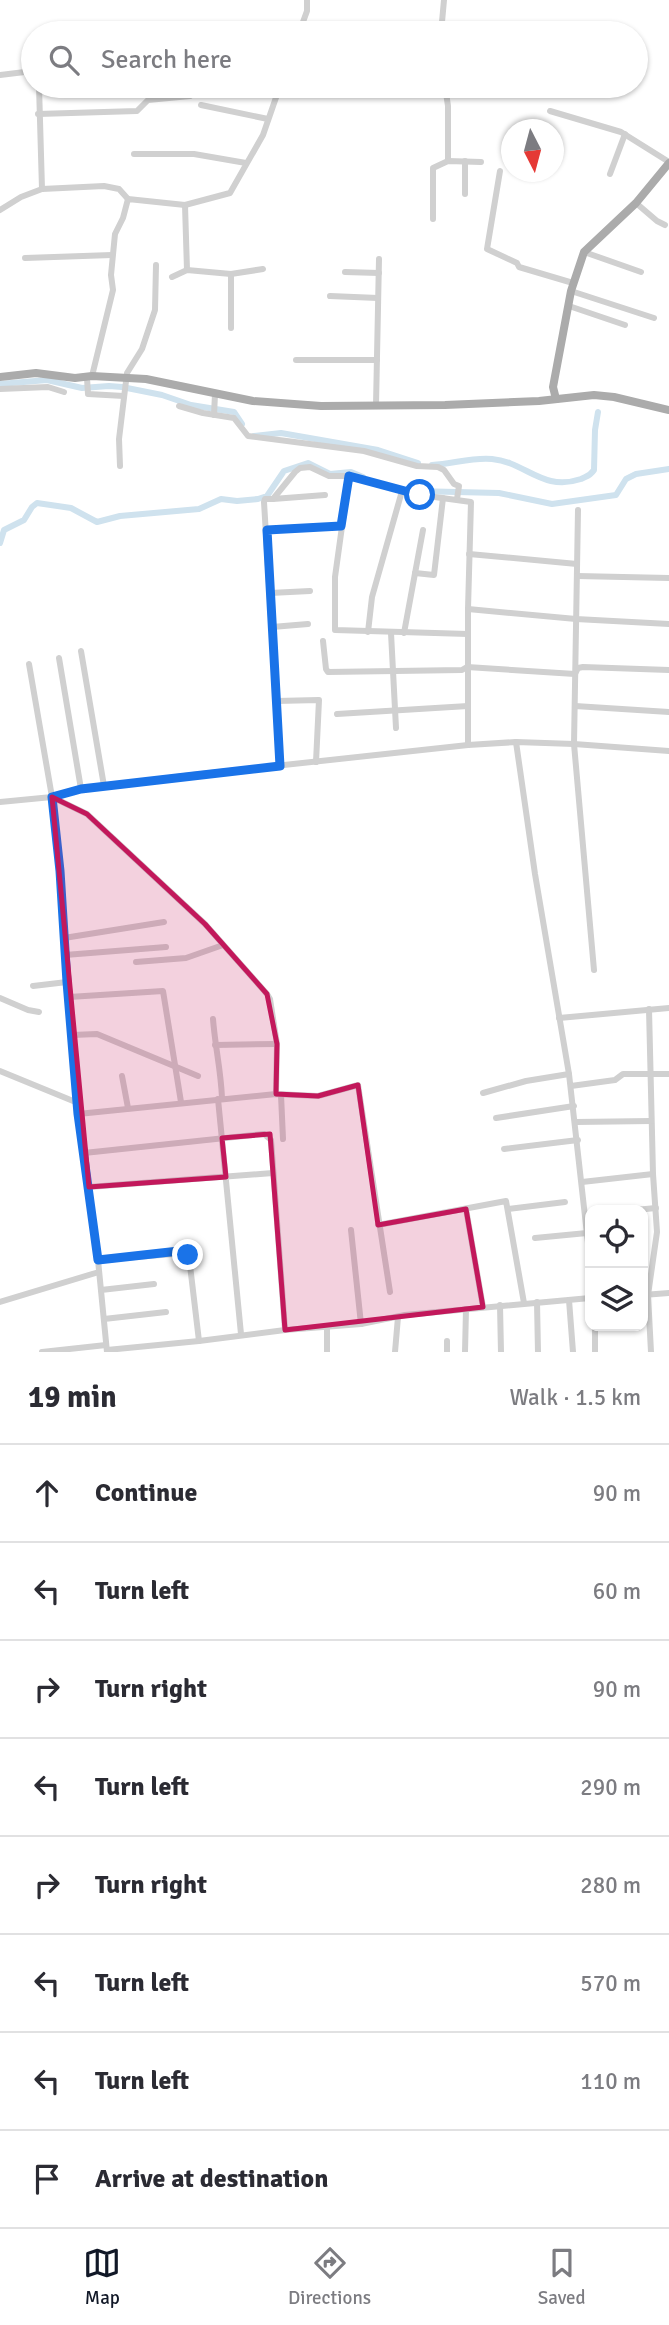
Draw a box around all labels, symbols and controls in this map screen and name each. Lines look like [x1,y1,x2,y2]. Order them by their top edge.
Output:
search box [21,21,648,98]
icon: search [45,41,83,79]
text: Search here [101,44,232,76]
north arrow [501,119,564,182]
route start [404,479,435,510]
map controls [585,1205,648,1331]
button: locate [585,1205,648,1268]
route end [172,1239,203,1270]
button: layers [585,1268,648,1331]
text: 19 min [28,1379,117,1416]
text: Walk · 1.5 km [509,1383,641,1412]
icon: ahead [28,1474,66,1512]
text: Continue [95,1477,197,1509]
text: 90 m [593,1479,641,1508]
icon: left [28,1572,66,1610]
text: Turn left [95,1575,189,1607]
text: 60 m [593,1577,641,1606]
icon: right [28,1670,66,1708]
text: Turn right [95,1673,207,1705]
text: 90 m [593,1675,641,1704]
icon: left [28,1768,66,1806]
text: Turn left [95,1771,189,1803]
text: 290 m [580,1773,641,1802]
icon: right [28,1866,66,1904]
text: Turn right [95,1869,207,1901]
text: 280 m [580,1871,641,1900]
icon: left [28,1964,66,2002]
text: Turn left [95,1967,189,1999]
text: 570 m [580,1969,641,1998]
icon: left [28,2062,66,2100]
text: Turn left [95,2065,189,2097]
text: 110 m [580,2067,641,2096]
icon: arrive [28,2160,66,2198]
text: Arrive at destination [95,2163,328,2195]
tab: Map [83,2244,121,2310]
tab: Directions [288,2244,371,2310]
tab: Saved [538,2244,586,2310]

